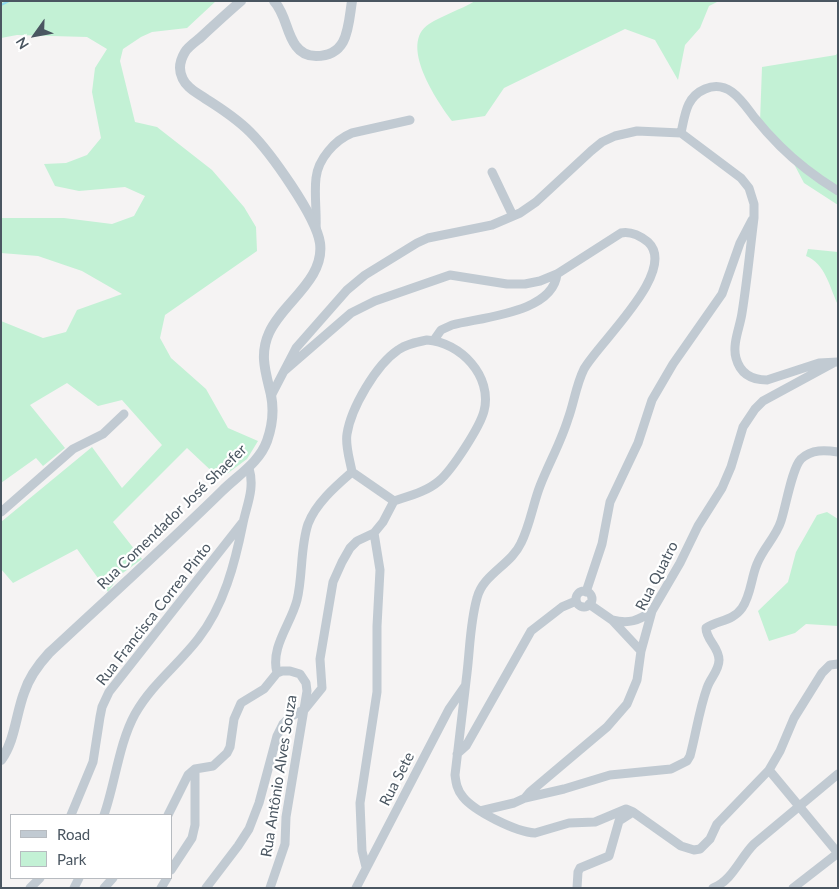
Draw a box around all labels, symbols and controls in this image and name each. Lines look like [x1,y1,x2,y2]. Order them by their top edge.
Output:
north arrow [10,10,60,60]
text: N [12,34,32,52]
street label: Rua Comendador José Shaefer [94,441,250,593]
street label: Rua Quatro [632,538,682,614]
street label: Rua Francisca Correa Pinto [93,539,215,689]
street label: Rua Antônio Alves Souza [257,694,301,858]
street label: Rua Sete [376,749,418,809]
legend [10,814,172,879]
text: Road [57,825,90,843]
text: Park [57,850,86,868]

